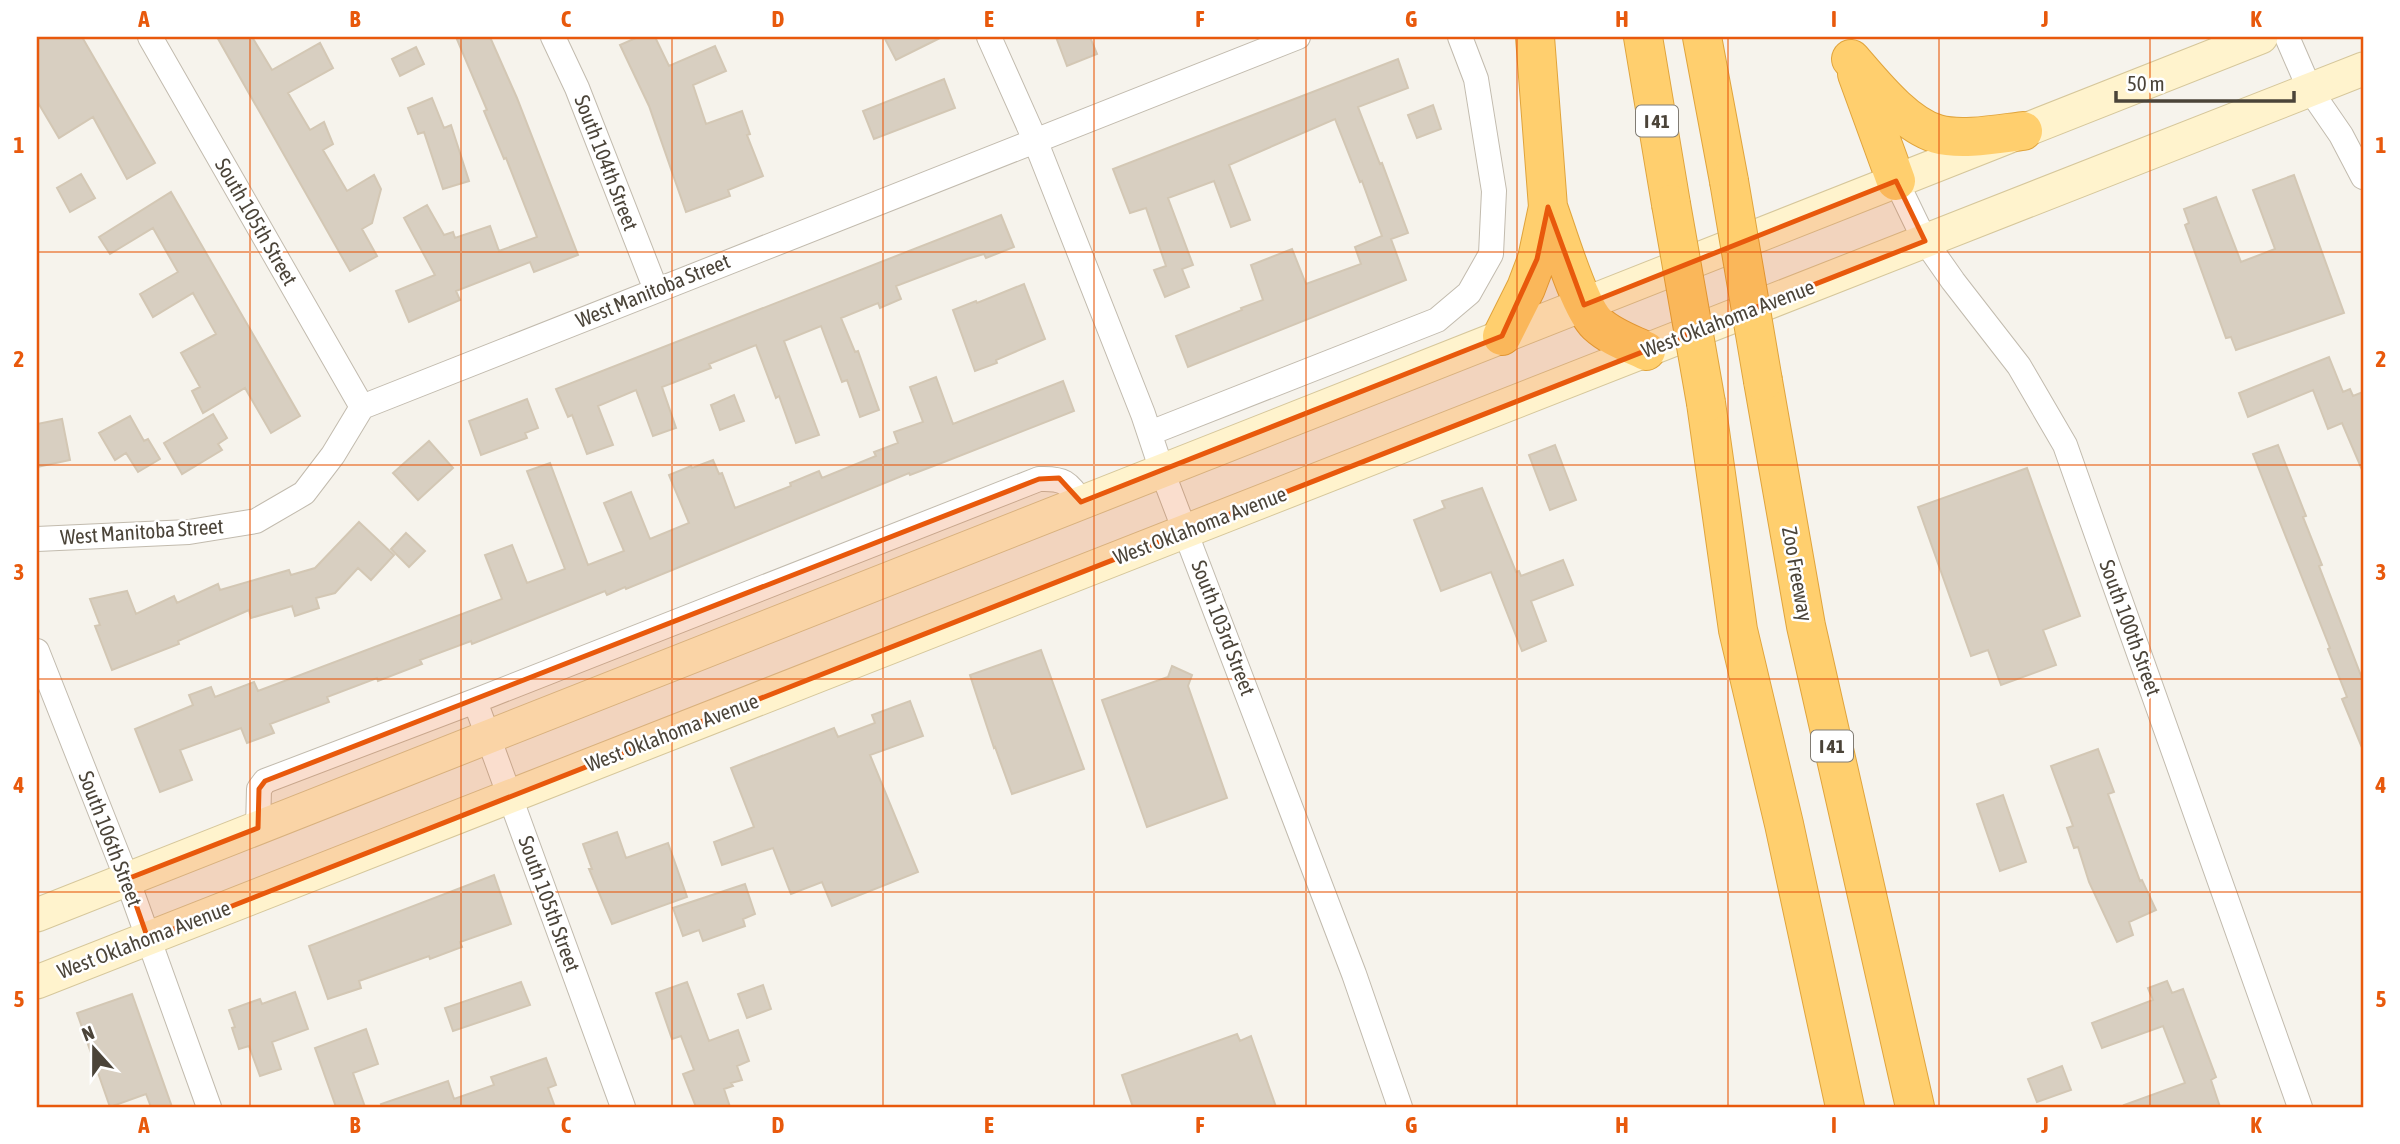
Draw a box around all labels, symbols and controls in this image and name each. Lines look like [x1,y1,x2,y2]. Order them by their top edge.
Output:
text: A [137,6,150,32]
text: B [350,6,361,32]
text: C [561,6,572,32]
text: D [772,6,785,32]
text: E [984,6,994,32]
text: F [1195,6,1205,32]
text: G [1405,6,1417,32]
text: H [1615,6,1629,32]
text: I [1831,6,1837,32]
text: J [2040,6,2049,32]
text: K [2250,6,2262,32]
scale bar [2116,60,2295,104]
text: 50 m [2127,71,2165,95]
street label: South 104th Street [570,92,644,234]
road number: I 41 [1636,105,1678,136]
text: 1 [14,132,25,158]
text: 1 [2376,132,2387,158]
street label: South 105th Street [211,154,303,289]
street label: West Manitoba Street [572,248,733,332]
street label: West Oklahoma Avenue [1638,274,1817,362]
text: 2 [14,346,24,372]
text: 2 [2376,346,2386,372]
street label: West Oklahoma Avenue [1110,481,1289,569]
street label: West Manitoba Street [59,513,224,549]
street label: Zoo Freeway [1778,525,1818,623]
street label: South 100th Street [2095,556,2167,699]
street label: South 103rd Street [1187,557,1261,699]
text: 3 [14,559,24,585]
text: 3 [2376,559,2386,585]
street label: West Oklahoma Avenue [582,688,761,776]
road number: I 41 [1811,730,1853,762]
street label: South 106th Street [74,768,148,910]
text: 4 [13,772,25,798]
text: 4 [2375,772,2387,798]
street label: South 105th Street [514,832,586,975]
street label: West Oklahoma Avenue [54,895,233,983]
text: 5 [14,986,25,1012]
text: 5 [2376,986,2387,1012]
north arrow [60,1014,130,1084]
text: N [79,1021,97,1045]
text: A [137,1112,150,1138]
text: B [350,1112,361,1138]
text: C [561,1112,572,1138]
text: D [772,1112,785,1138]
text: E [984,1112,994,1138]
text: F [1195,1112,1205,1138]
text: G [1405,1112,1417,1138]
text: H [1615,1112,1629,1138]
text: I [1831,1112,1837,1138]
text: J [2040,1112,2049,1138]
text: K [2250,1112,2262,1138]

